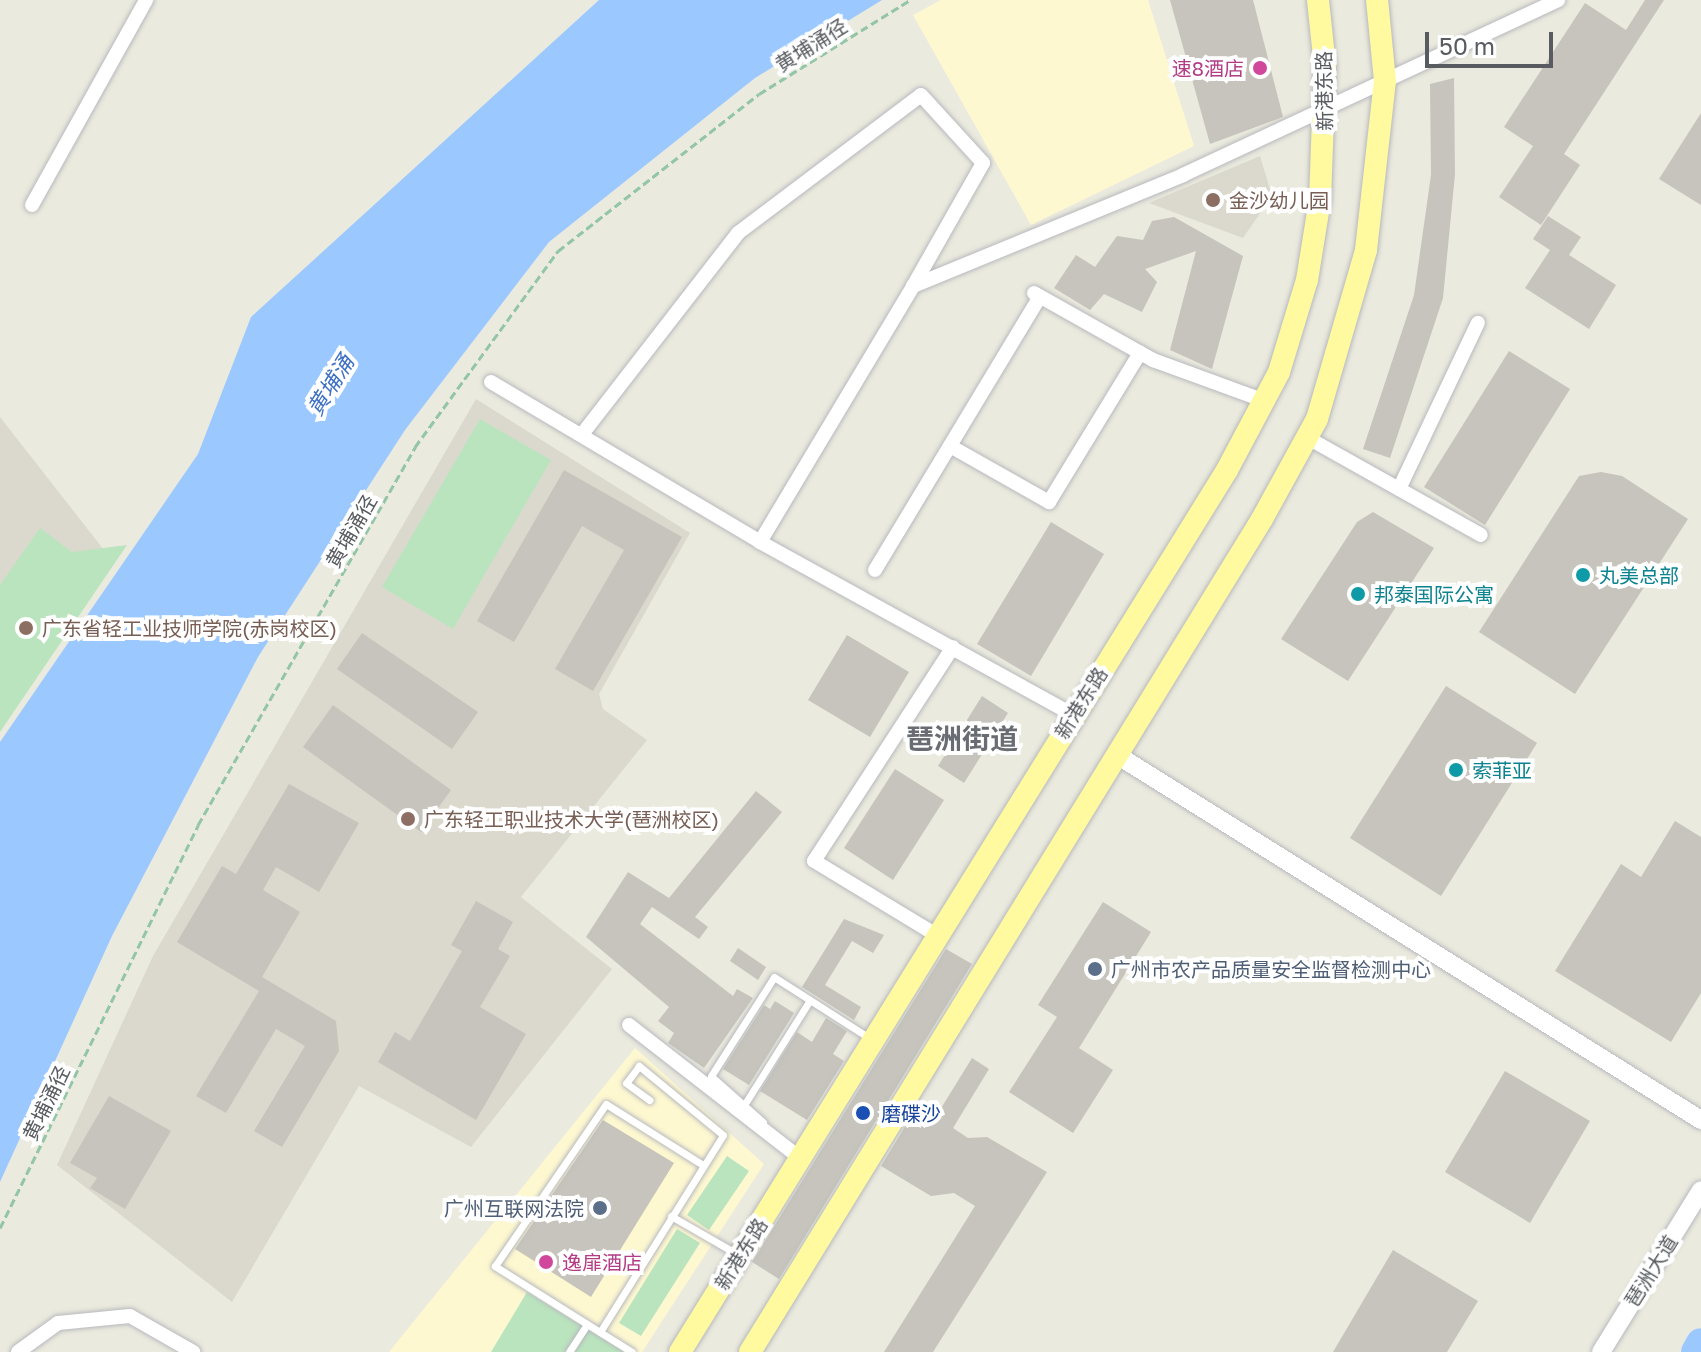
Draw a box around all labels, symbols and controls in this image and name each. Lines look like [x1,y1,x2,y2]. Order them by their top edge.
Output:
street label: 黄埔涌径 [771,14,851,76]
scale bar [1429,16,1557,66]
text: 50 m [1439,31,1495,60]
street label: 新港东路 [1311,51,1337,131]
place label: 速8酒店 [1172,56,1244,80]
marker: 速8酒店 [1251,59,1269,77]
place label: 金沙幼儿园 [1229,188,1329,212]
marker: 金沙幼儿园 [1204,191,1222,209]
water label: 黄埔涌 [301,350,359,420]
street label: 黄埔涌径 [321,490,381,572]
place label: 丸美总部 [1599,563,1679,587]
marker: 丸美总部 [1574,566,1592,584]
place label: 邦泰国际公寓 [1374,582,1494,606]
marker: 邦泰国际公寓 [1349,585,1367,603]
place label: 广东省轻工业技师学院(赤岗校区) [42,616,337,640]
marker: 广东省轻工业技师学院(赤岗校区) [17,619,35,637]
street label: 新港东路 [1050,663,1112,743]
district label: 琶洲街道 [906,722,1018,756]
place label: 索菲亚 [1472,758,1532,782]
marker: 索菲亚 [1447,761,1465,779]
place label: 广东轻工职业技术大学(琶洲校区) [424,807,719,831]
marker: 广东轻工职业技术大学(琶洲校区) [399,810,417,828]
place label: 广州市农产品质量安全监督检测中心 [1111,957,1431,981]
marker: 广州市农产品质量安全监督检测中心 [1086,960,1104,978]
street label: 黄埔涌径 [18,1062,74,1144]
place label: 磨碟沙 [881,1101,941,1125]
marker: 磨碟沙 [852,1102,874,1124]
place label: 广州互联网法院 [444,1196,584,1220]
marker: 广州互联网法院 [591,1199,609,1217]
street label: 新港东路 [710,1214,772,1294]
street label: 琶洲大道 [1620,1231,1682,1311]
place label: 逸扉酒店 [562,1250,642,1274]
marker: 逸扉酒店 [537,1253,555,1271]

